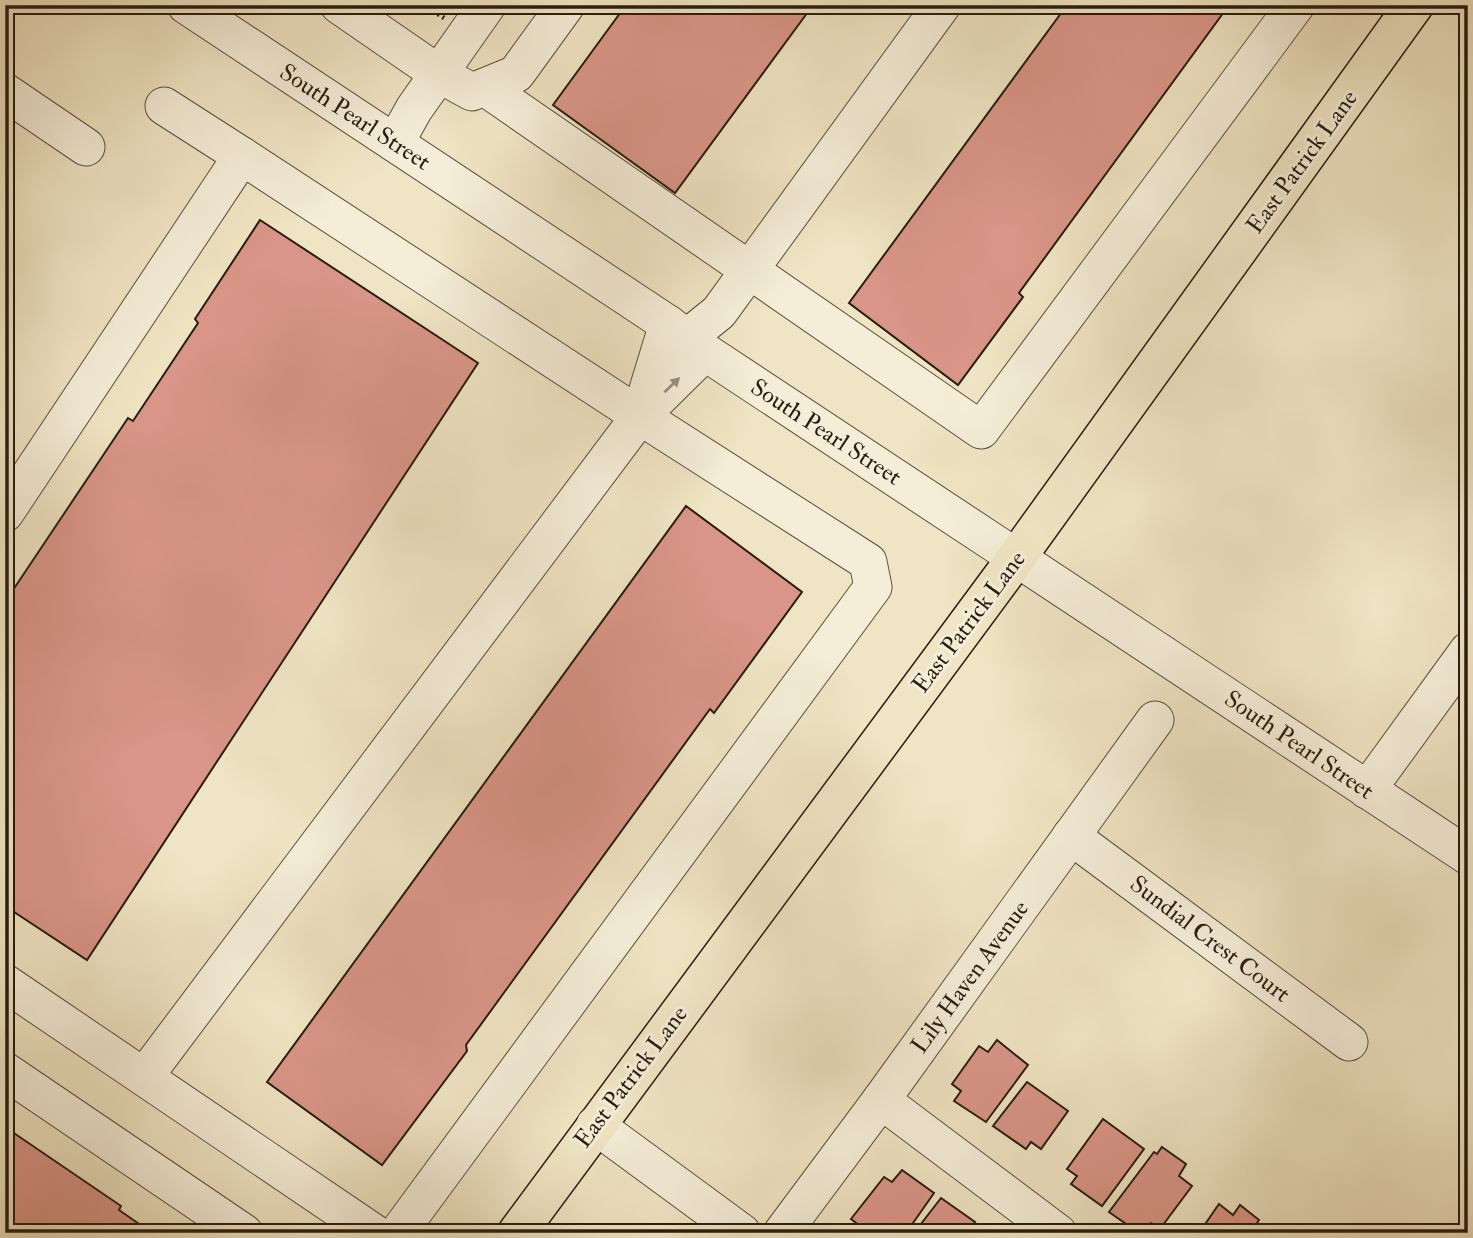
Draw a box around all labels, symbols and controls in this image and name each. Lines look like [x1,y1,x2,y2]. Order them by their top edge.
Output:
street label: South Pearl Street [274,57,437,177]
street label: East Patrick Lane [1239,84,1365,240]
street label: South Pearl Street [745,372,908,492]
one-way arrow [663,377,680,393]
street label: East Patrick Lane [905,545,1033,699]
street label: South Pearl Street [1218,684,1380,807]
street label: Sundial Crest Court [1124,869,1296,1010]
street label: Lily Haven Avenue [904,894,1036,1060]
street label: East Patrick Lane [567,1000,695,1154]

